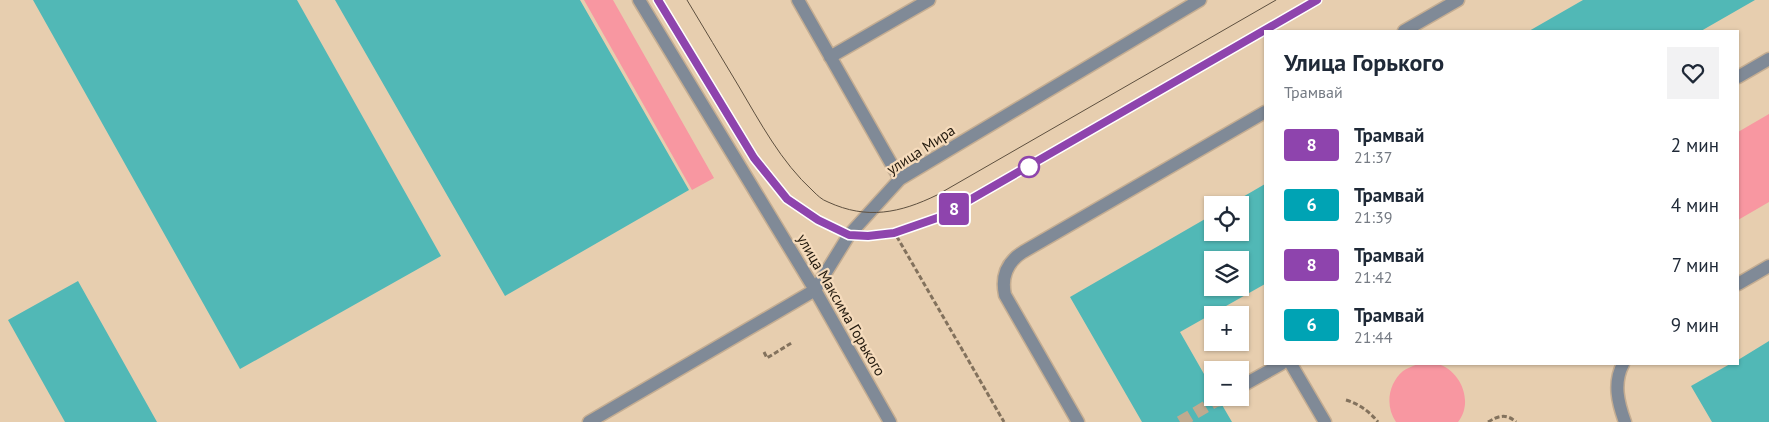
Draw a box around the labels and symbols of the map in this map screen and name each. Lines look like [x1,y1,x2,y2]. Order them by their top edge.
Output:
street label: улица Мира [883,120,959,179]
unlabelled marker [1018,156,1040,178]
line badge: 8 [938,193,970,225]
street label: улица Максима Горького [793,230,890,379]

